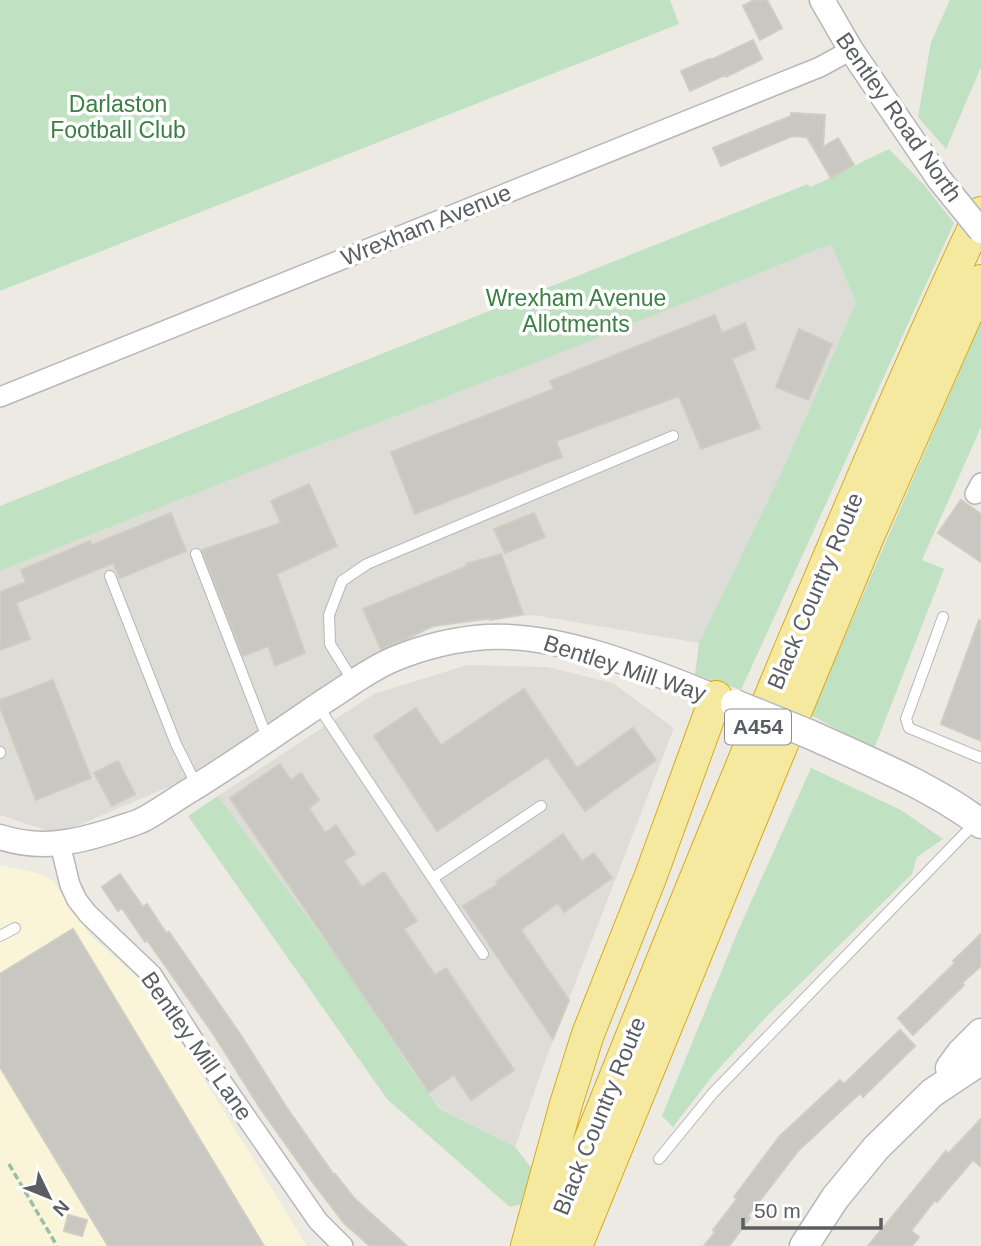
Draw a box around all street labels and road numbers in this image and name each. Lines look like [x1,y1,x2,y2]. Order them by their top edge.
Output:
street label: Bentley Road North [831,27,967,207]
street label: Wrexham Avenue [337,179,515,271]
street label: Black Country Route [762,489,868,693]
street label: Bentley Mill Way [541,630,710,707]
road number: A454 [725,710,791,744]
street label: Bentley Mill Lane [136,967,258,1125]
street label: Black Country Route [547,1013,651,1219]

